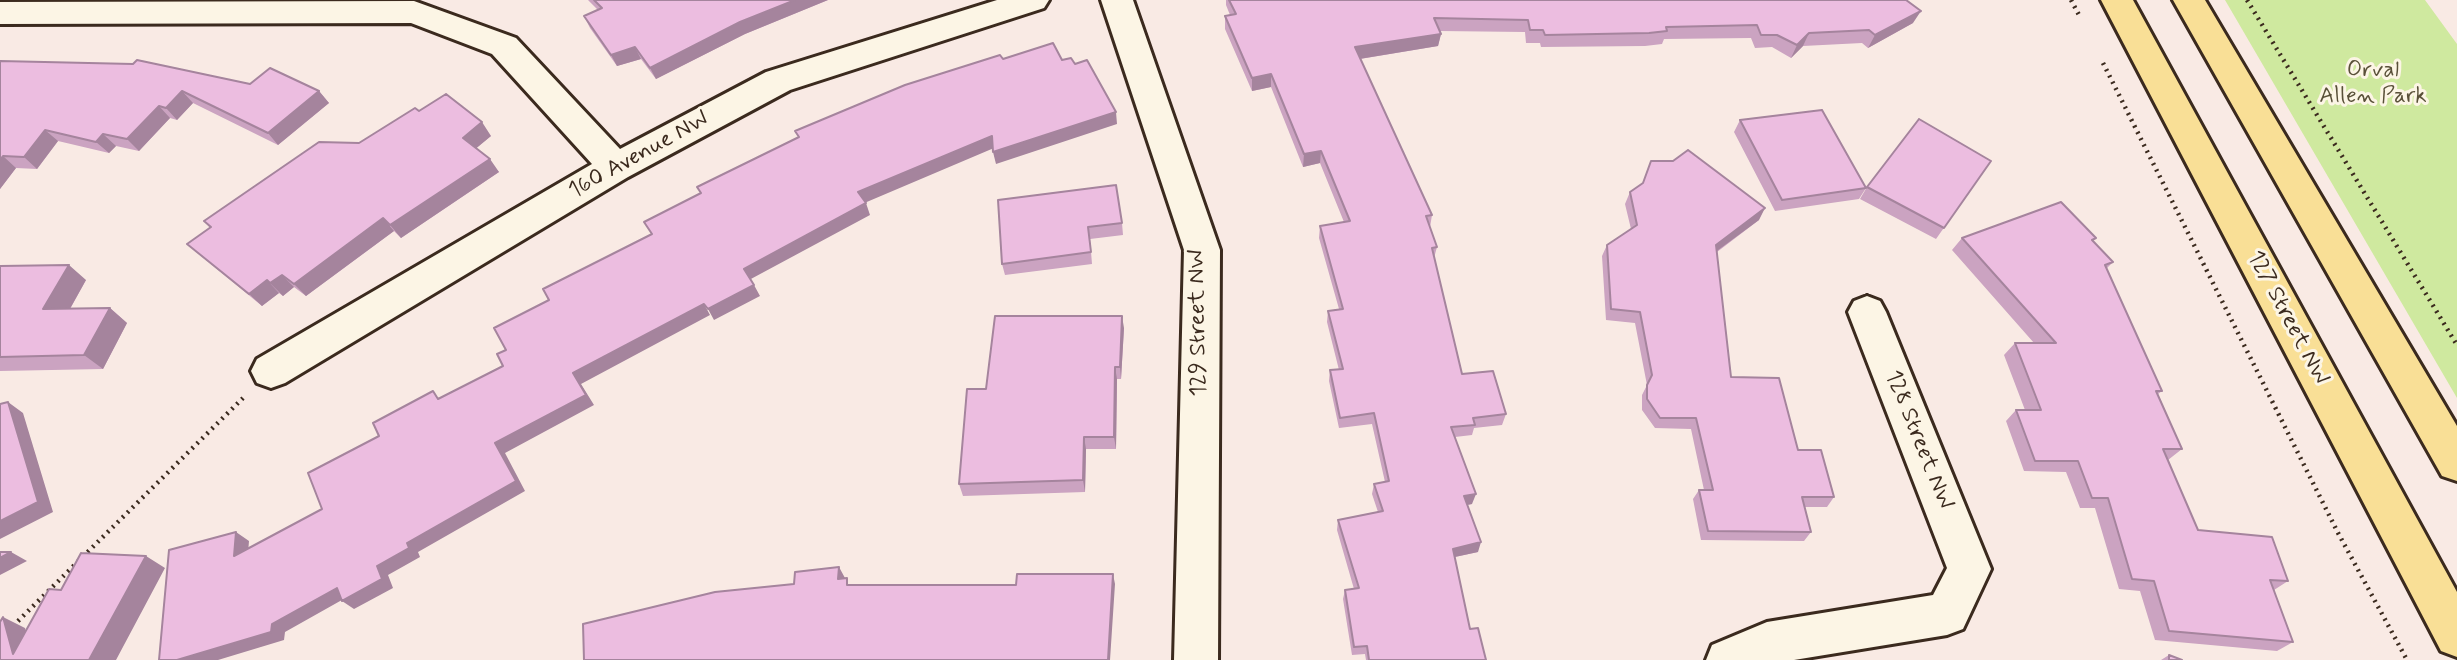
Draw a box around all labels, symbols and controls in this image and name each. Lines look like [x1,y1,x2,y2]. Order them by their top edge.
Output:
park label: Orval Allen Park [2319,57,2427,111]
street label: 160 Avenue NW [564,106,714,206]
street label: 127 Street NW [2240,246,2334,390]
street label: 129 Street NW [1184,249,1214,397]
street label: 128 Street NW [1878,366,1958,514]

